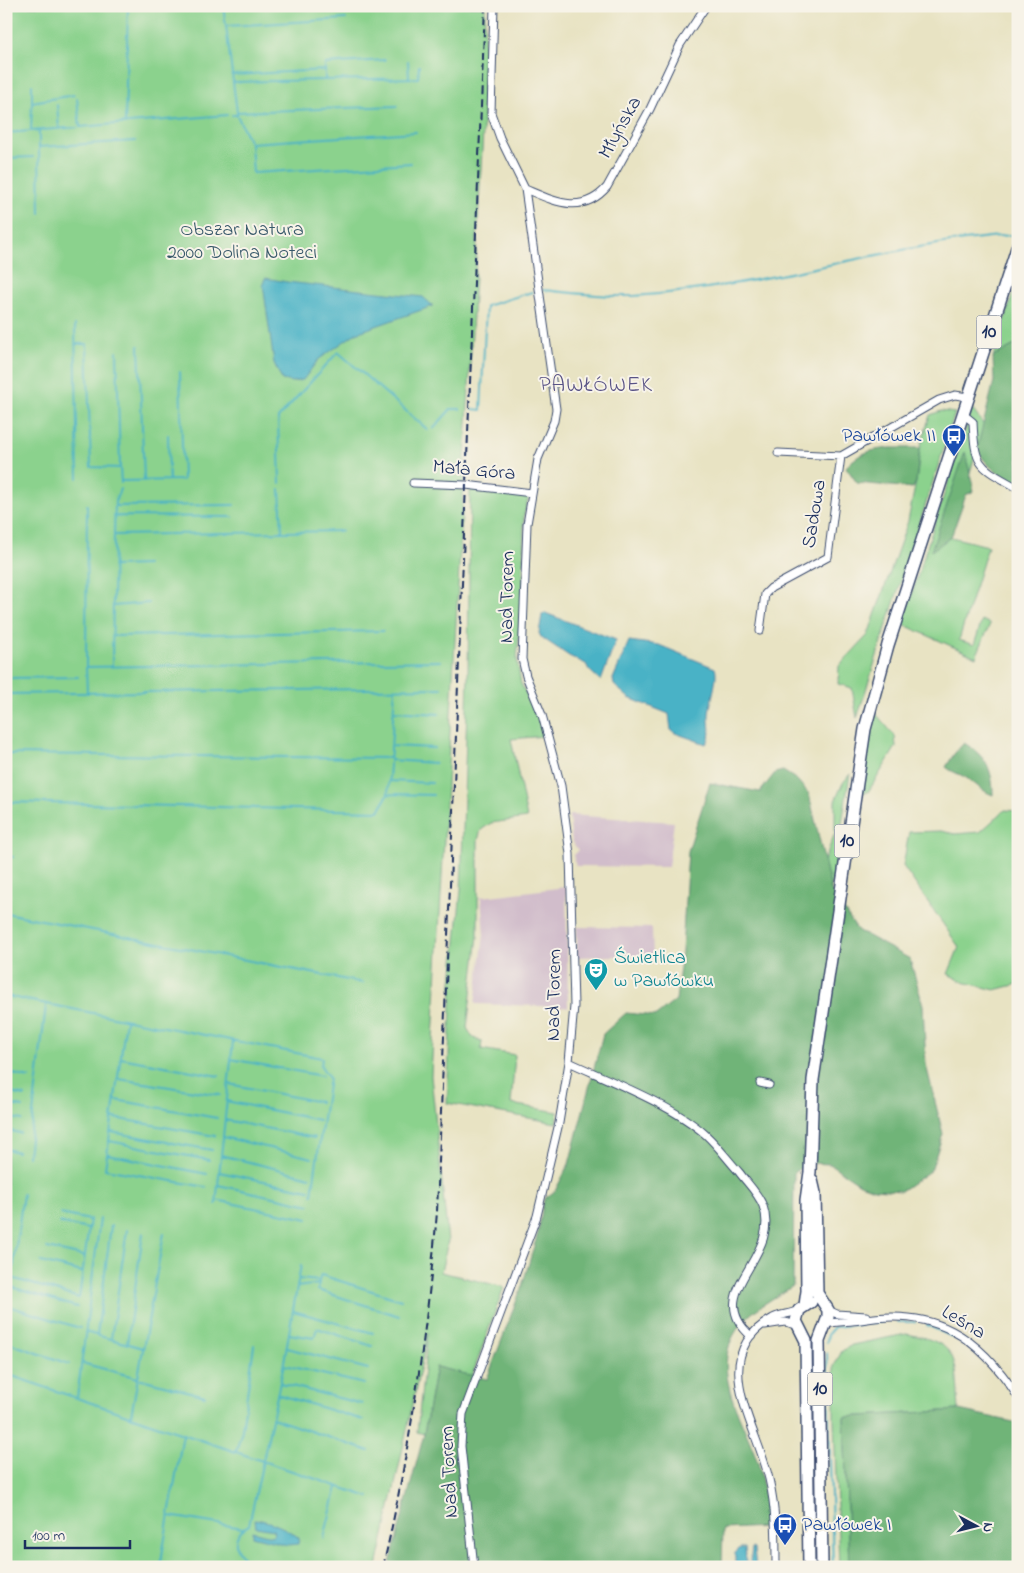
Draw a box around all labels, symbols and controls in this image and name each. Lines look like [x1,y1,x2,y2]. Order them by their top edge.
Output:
street label: Młyńska [592,91,650,165]
park label: Obszar Natura 2000 Dolina Noteci [167,216,317,268]
road number: 10 [976,316,1002,348]
district label: PAWŁÓWEK [539,370,653,402]
place label: Pawłówek II [842,422,936,451]
bus stop icon: Pawłówek II [941,423,967,457]
street label: Mała Góra [431,453,517,489]
street label: Sadowa [795,478,835,550]
street label: Nad Torem [493,551,523,643]
road number: 10 [834,824,860,858]
place label: Świetlica w Pawłówku [614,944,714,996]
street label: Nad Torem [540,949,570,1041]
theatre icon: Świetlica w Pawłówku [583,957,609,991]
street label: Leśna [935,1298,991,1348]
road number: 10 [808,1372,832,1406]
street label: Nad Torem [433,1425,467,1519]
north arrow [952,1500,1002,1550]
place label: Pawłówek I [802,1511,891,1540]
bus stop icon: Pawłówek I [772,1512,798,1546]
scale bar [25,1518,130,1550]
text: N [976,1521,998,1533]
text: 100 m [32,1525,65,1547]

